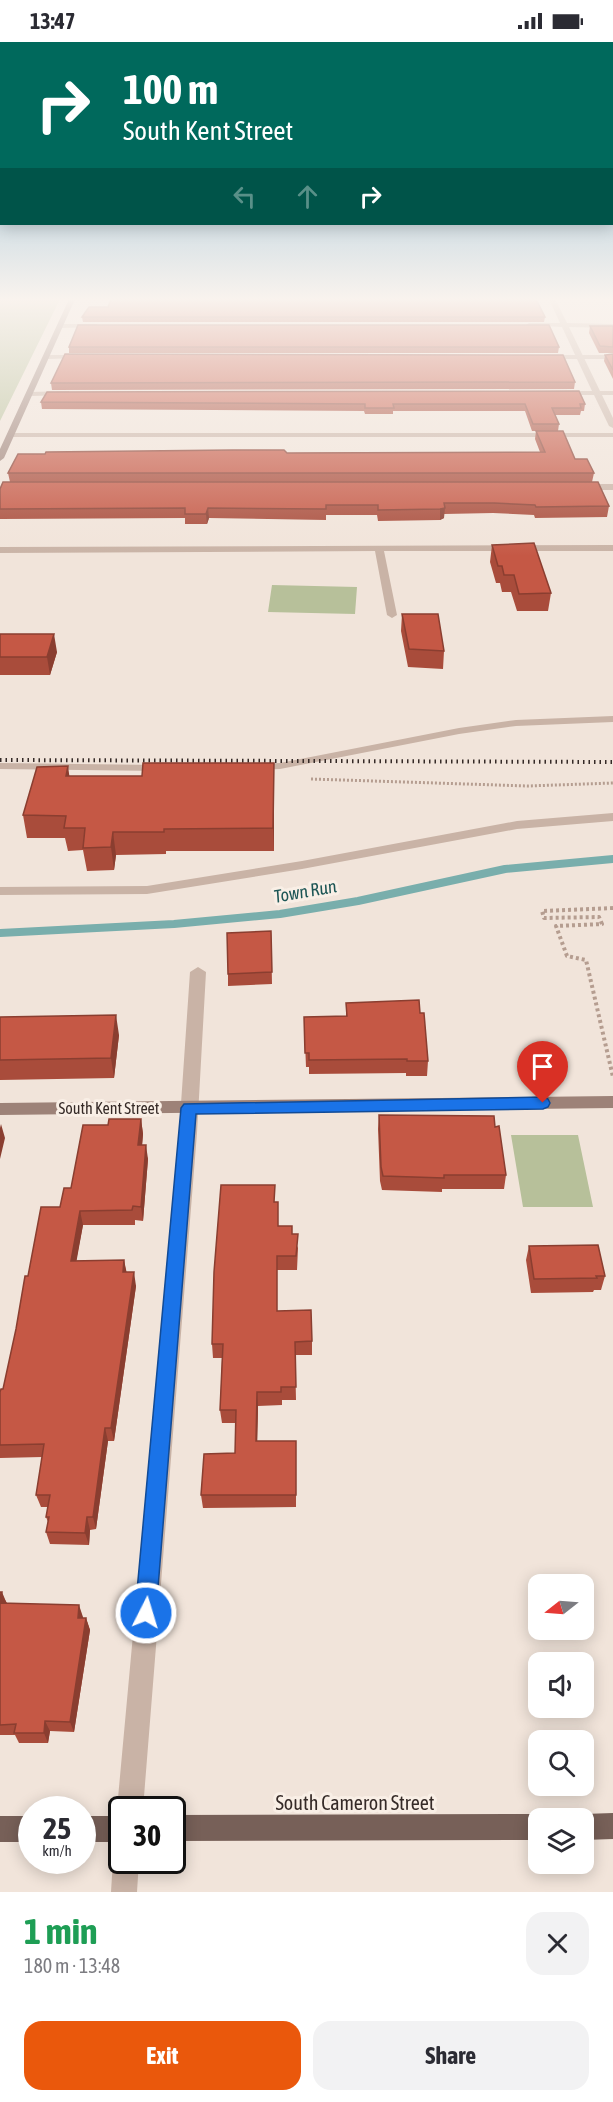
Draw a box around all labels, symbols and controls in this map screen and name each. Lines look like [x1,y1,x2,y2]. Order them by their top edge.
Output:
text: 13:47 [30,8,75,34]
text: 100 m [123,65,218,113]
icon: right [24,66,102,144]
text: South Kent Street [123,115,293,146]
icon: left [228,180,261,213]
icon: ahead [291,180,324,213]
icon: right [354,180,387,213]
water label: Town Run [272,875,338,907]
pin [517,1041,568,1103]
icon: arrive [526,1050,559,1083]
street label: South Kent Street [59,1099,160,1117]
north arrow [528,1574,594,1640]
map controls [528,1574,594,1874]
position arrow [114,1581,178,1645]
button: sound [528,1652,594,1718]
button: search [528,1730,594,1796]
street label: South Cameron Street [275,1791,435,1814]
speed limit sign: 30 [108,1796,186,1874]
button: layers [528,1808,594,1874]
text: 25 [43,1811,71,1845]
text: km/h [42,1842,72,1859]
text: 1 min [24,1910,98,1952]
button: close [526,1912,589,1975]
text: 180 m · 13:48 [24,1954,120,1977]
button: Exit [24,2021,301,2090]
button: Share [313,2021,589,2090]

